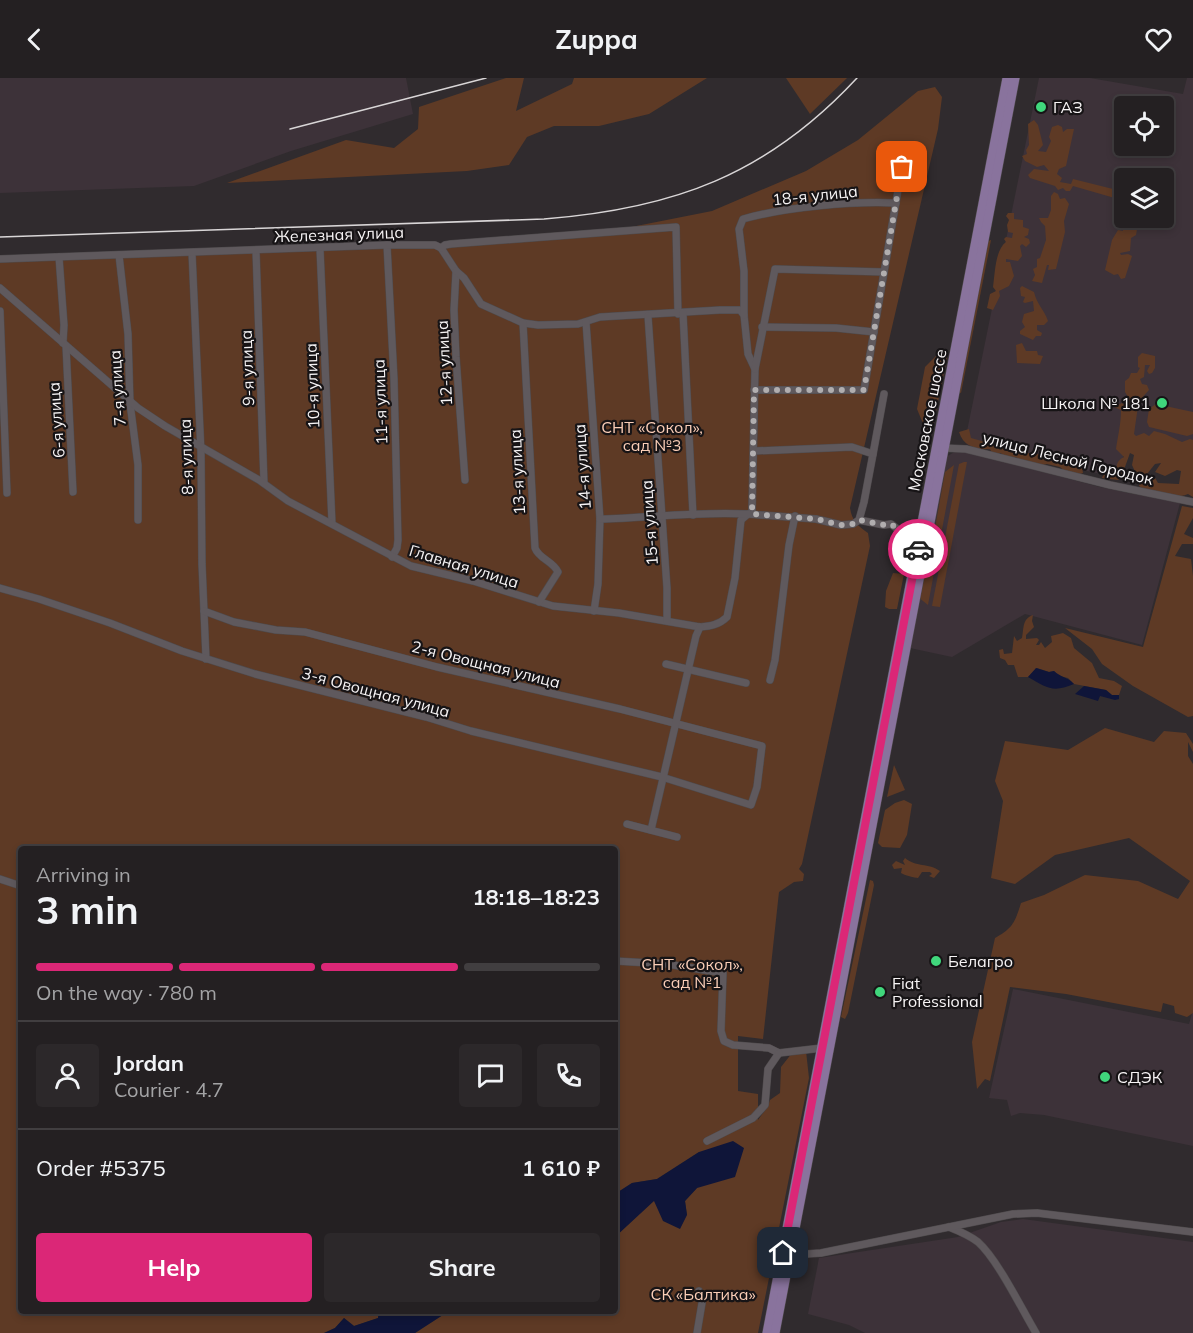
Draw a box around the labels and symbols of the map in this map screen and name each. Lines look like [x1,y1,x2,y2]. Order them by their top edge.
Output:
place label: ГАЗ [1053,97,1083,117]
marker: ГАЗ [1034,100,1048,114]
pin [876,141,927,192]
street label: 18-я улица [771,181,859,209]
street label: Железная улица [274,222,404,246]
street label: 12-я улица [432,320,456,406]
street label: 9-я улица [236,330,258,406]
street label: 10-я улица [301,343,323,429]
street label: Московское шоссе [903,347,951,493]
street label: 7-я улица [104,349,130,427]
street label: 11-я улица [369,359,391,445]
street label: 6-я улица [43,381,69,459]
place label: Школа № 181 [1041,393,1150,413]
marker: Школа № 181 [1155,396,1169,410]
park label: СНТ «Сокол», сад №3 [601,417,703,455]
street label: 8-я улица [175,419,197,495]
street label: 14-я улица [569,424,595,510]
street label: улица Лесной Городок [980,427,1156,489]
street label: 13-я улица [505,429,529,515]
street label: 15-я улица [636,480,662,566]
courier [888,519,948,579]
street label: Главная улица [407,540,521,592]
street label: 2-я Овощная улица [410,636,562,692]
street label: 3-я Овощная улица [300,663,452,721]
place label: Белагро [948,951,1013,971]
park label: СНТ «Сокол», сад №1 [641,954,743,992]
marker: Белагро [929,954,943,968]
place label: Fiat Professional [892,973,983,1011]
marker: Fiat Professional [873,985,887,999]
place label: СДЭК [1117,1067,1163,1087]
marker: СДЭК [1098,1070,1112,1084]
pin [757,1227,808,1278]
park label: СК «Балтика» [650,1284,756,1304]

